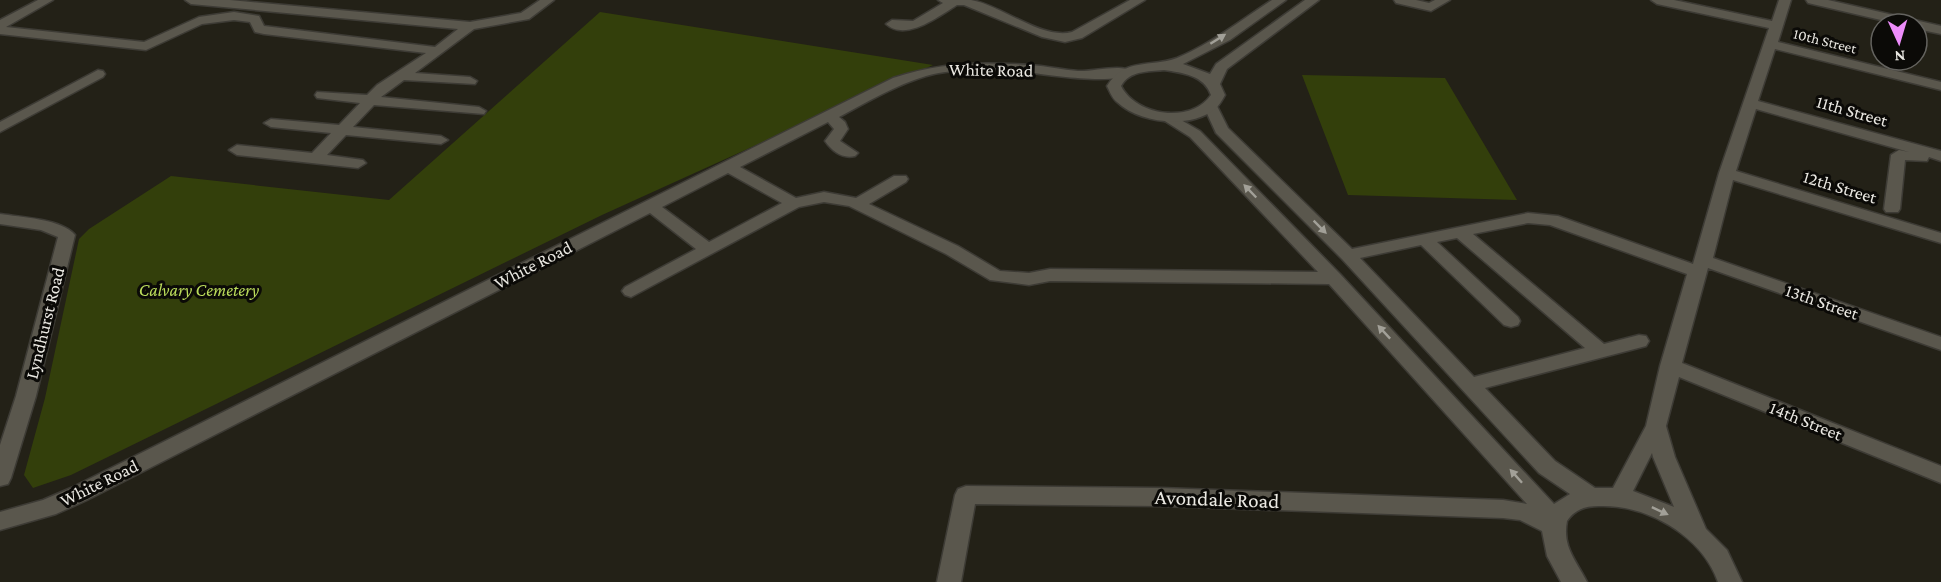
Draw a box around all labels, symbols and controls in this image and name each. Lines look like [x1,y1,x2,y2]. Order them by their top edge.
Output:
north arrow [1869,12,1929,72]
street label: 10th Street [1792,25,1859,57]
one-way arrow [1210,34,1226,45]
text: N [1894,48,1906,65]
street label: White Road [949,59,1034,81]
street label: 11th Street [1814,91,1891,131]
street label: 12th Street [1801,166,1880,208]
one-way arrow [1243,183,1257,198]
one-way arrow [1312,219,1326,233]
street label: White Road [491,237,576,293]
street label: Lyndhurst Road [21,265,69,381]
park label: Calvary Cemetery [139,280,260,300]
street label: 13th Street [1783,280,1862,324]
one-way arrow [1377,325,1391,340]
street label: 14th Street [1767,397,1846,445]
street label: White Road [57,455,142,511]
one-way arrow [1509,469,1523,484]
street label: Avondale Road [1154,485,1280,513]
one-way arrow [1651,506,1668,515]

